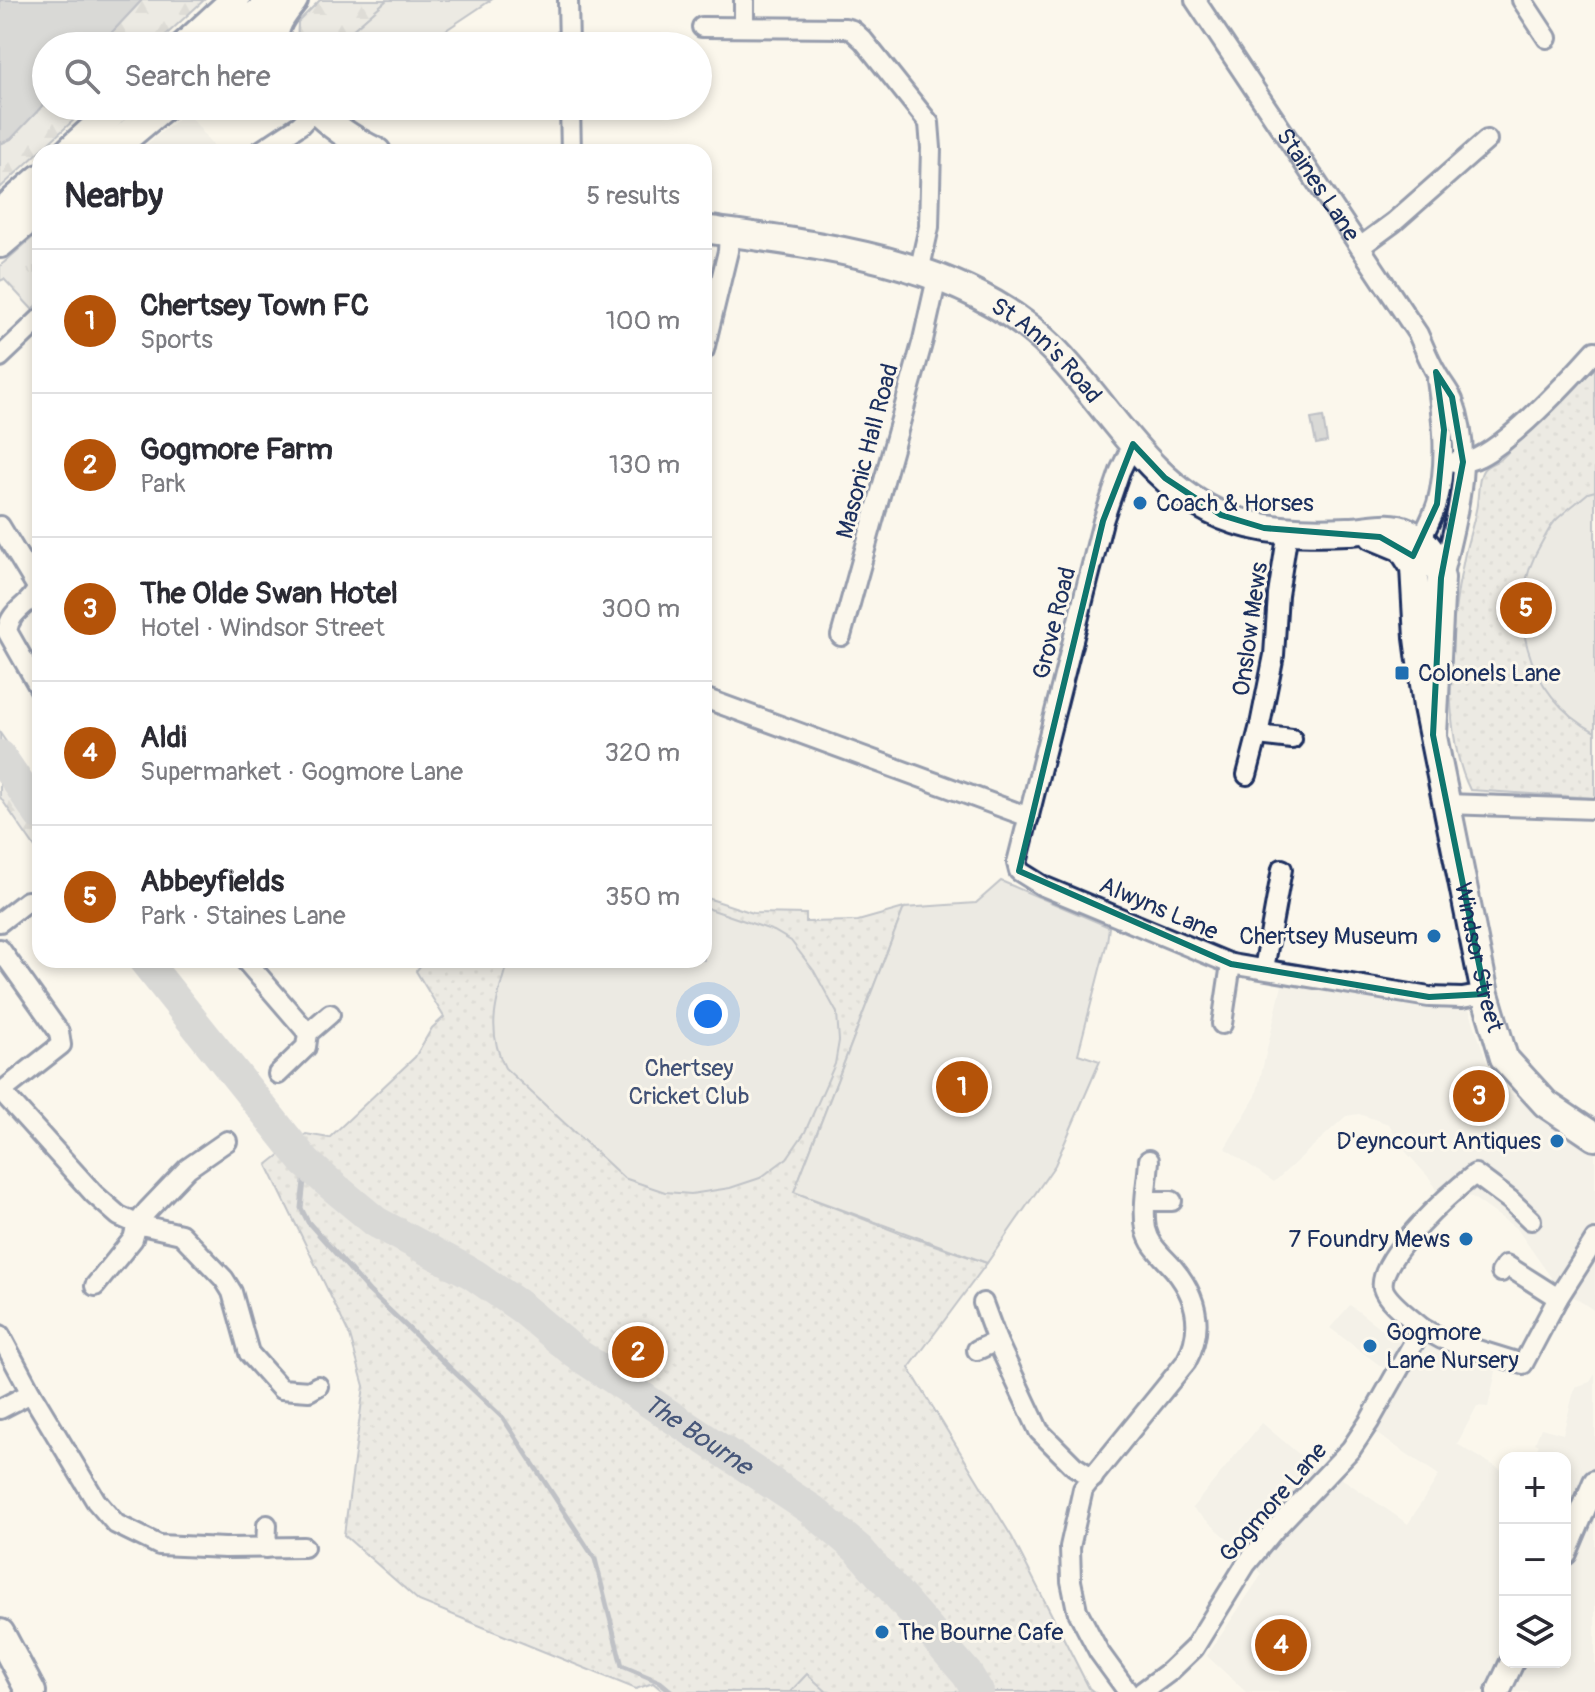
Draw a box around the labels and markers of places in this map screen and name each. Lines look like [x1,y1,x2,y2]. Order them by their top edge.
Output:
place label: Coach & Horses [1156,489,1314,518]
marker: Coach & Horses [1131,494,1149,512]
pin: 5 [1500,578,1552,638]
place label: Colonels Lane [1418,659,1561,688]
marker: Colonels Lane [1393,664,1411,682]
place label: Chertsey Museum [1239,922,1418,951]
marker: Chertsey Museum [1425,927,1443,945]
pin: 1 [936,1057,988,1117]
pin: 3 [1453,1066,1505,1126]
place label: D'eyncourt Antiques [1336,1127,1541,1156]
marker: D'eyncourt Antiques [1548,1132,1566,1150]
place label: 7 Foundry Mews [1288,1225,1450,1254]
marker: 7 Foundry Mews [1457,1230,1475,1248]
place label: Gogmore Lane Nursery [1386,1318,1519,1375]
pin: 2 [612,1322,664,1382]
marker: Gogmore Lane Nursery [1361,1337,1379,1355]
pin: 4 [1255,1615,1307,1675]
place label: The Bourne Cafe [898,1618,1064,1647]
marker: The Bourne Cafe [873,1623,891,1641]

